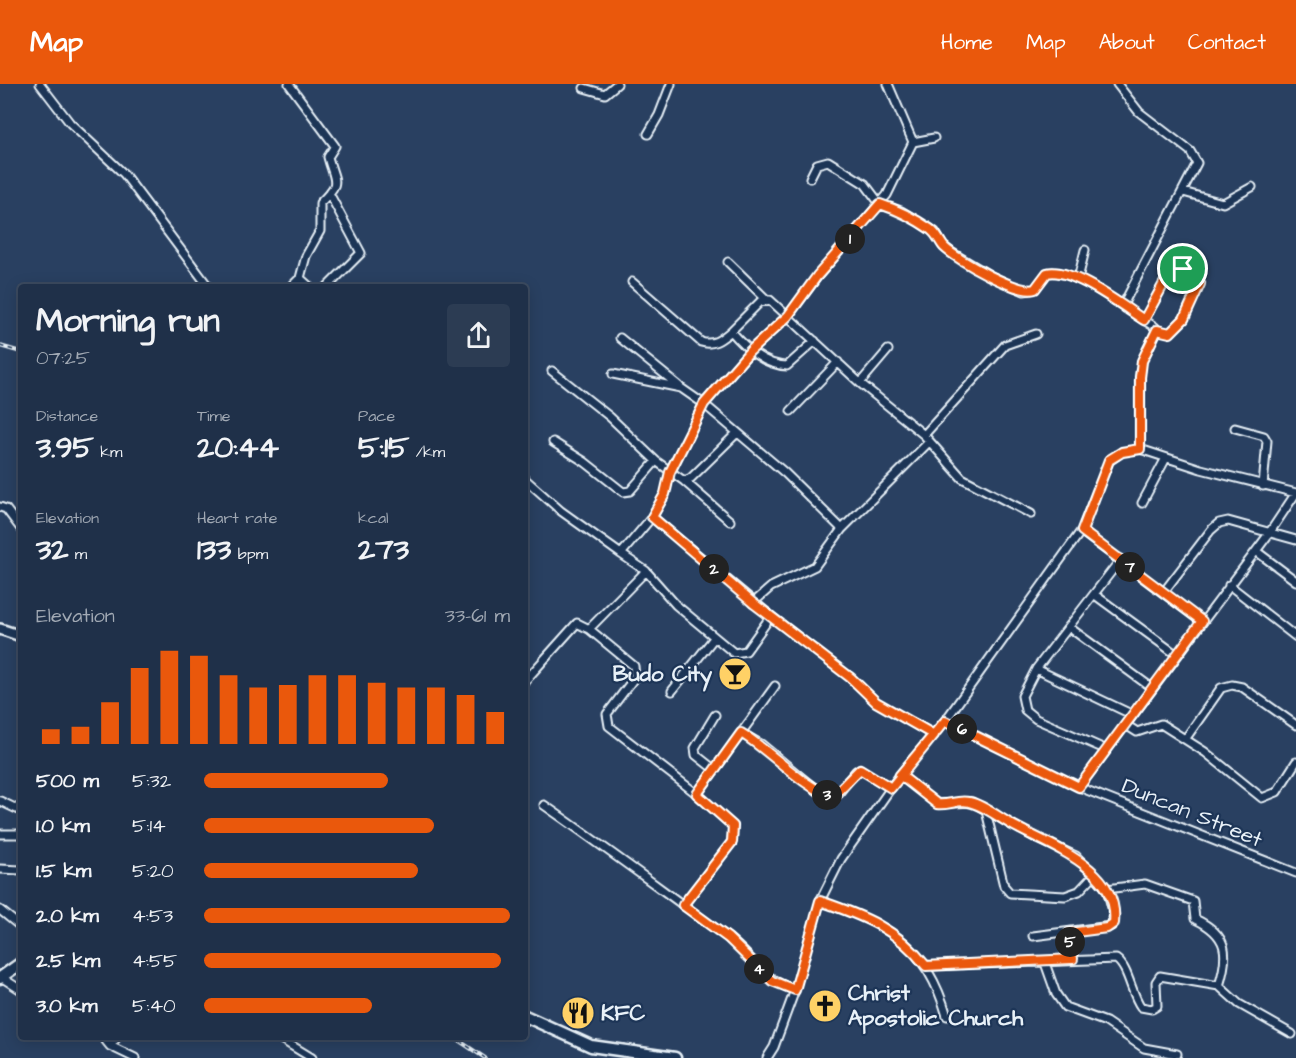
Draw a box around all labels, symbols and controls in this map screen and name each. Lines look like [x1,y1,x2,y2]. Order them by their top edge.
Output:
text: Map [30,23,83,62]
text: Home [941,28,993,57]
text: Map [1026,28,1066,57]
text: About [1099,28,1155,57]
text: Contact [1188,28,1266,57]
pin: 1 [835,224,865,254]
text: 1 [849,228,851,250]
pin [1157,243,1208,294]
icon: arrive [1166,252,1199,285]
text: Morning run [36,298,220,344]
button: share [447,304,510,367]
text: 07:25 [36,344,90,372]
text: Distance [36,405,98,427]
text: Time [197,405,231,427]
text: Pace [358,405,395,427]
text: 3.95 [36,427,94,469]
text: 20:44 [197,427,279,469]
text: 5:15 [358,427,409,469]
text: km [94,441,123,463]
text: /km [409,441,445,463]
text: Elevation [36,507,99,529]
text: Heart rate [197,507,277,529]
text: kcal [358,507,389,529]
text: 32 [36,529,68,571]
text: 133 [197,529,231,571]
text: 273 [358,529,409,571]
text: m [68,543,87,565]
text: bpm [231,543,268,565]
pin: 7 [1115,552,1145,582]
pin: 2 [699,554,729,584]
text: 7 [1125,556,1135,578]
text: 2 [709,558,719,580]
text: Elevation [36,602,115,630]
text: 33–61 m [445,602,510,630]
bar icon: Budo City [717,656,753,692]
place label: Budo City [613,659,713,692]
pin: 6 [947,714,977,744]
text: 6 [957,718,967,740]
text: 500 m [36,767,99,795]
text: 5:32 [132,767,171,795]
street label: Duncan Street [1117,771,1267,855]
pin: 3 [812,780,842,810]
text: 3 [823,784,831,806]
text: 1.0 km [36,812,90,840]
text: 5:14 [132,812,166,840]
text: 1.5 km [36,857,91,885]
text: 5:20 [132,857,174,885]
text: 2.0 km [36,902,99,930]
text: 4:53 [132,902,173,930]
pin: 5 [1055,927,1085,957]
text: 5 [1064,931,1076,953]
text: 2.5 km [36,947,100,975]
text: 4:55 [132,947,177,975]
pin: 4 [744,954,774,984]
text: 4 [754,958,764,980]
place label: Christ Apostolic Church [848,978,1024,1034]
church icon: Christ Apostolic Church [807,988,843,1024]
text: 3.0 km [36,992,97,1020]
text: 5:40 [132,992,176,1020]
restaurant icon: KFC [560,995,596,1031]
place label: KFC [601,998,646,1029]

